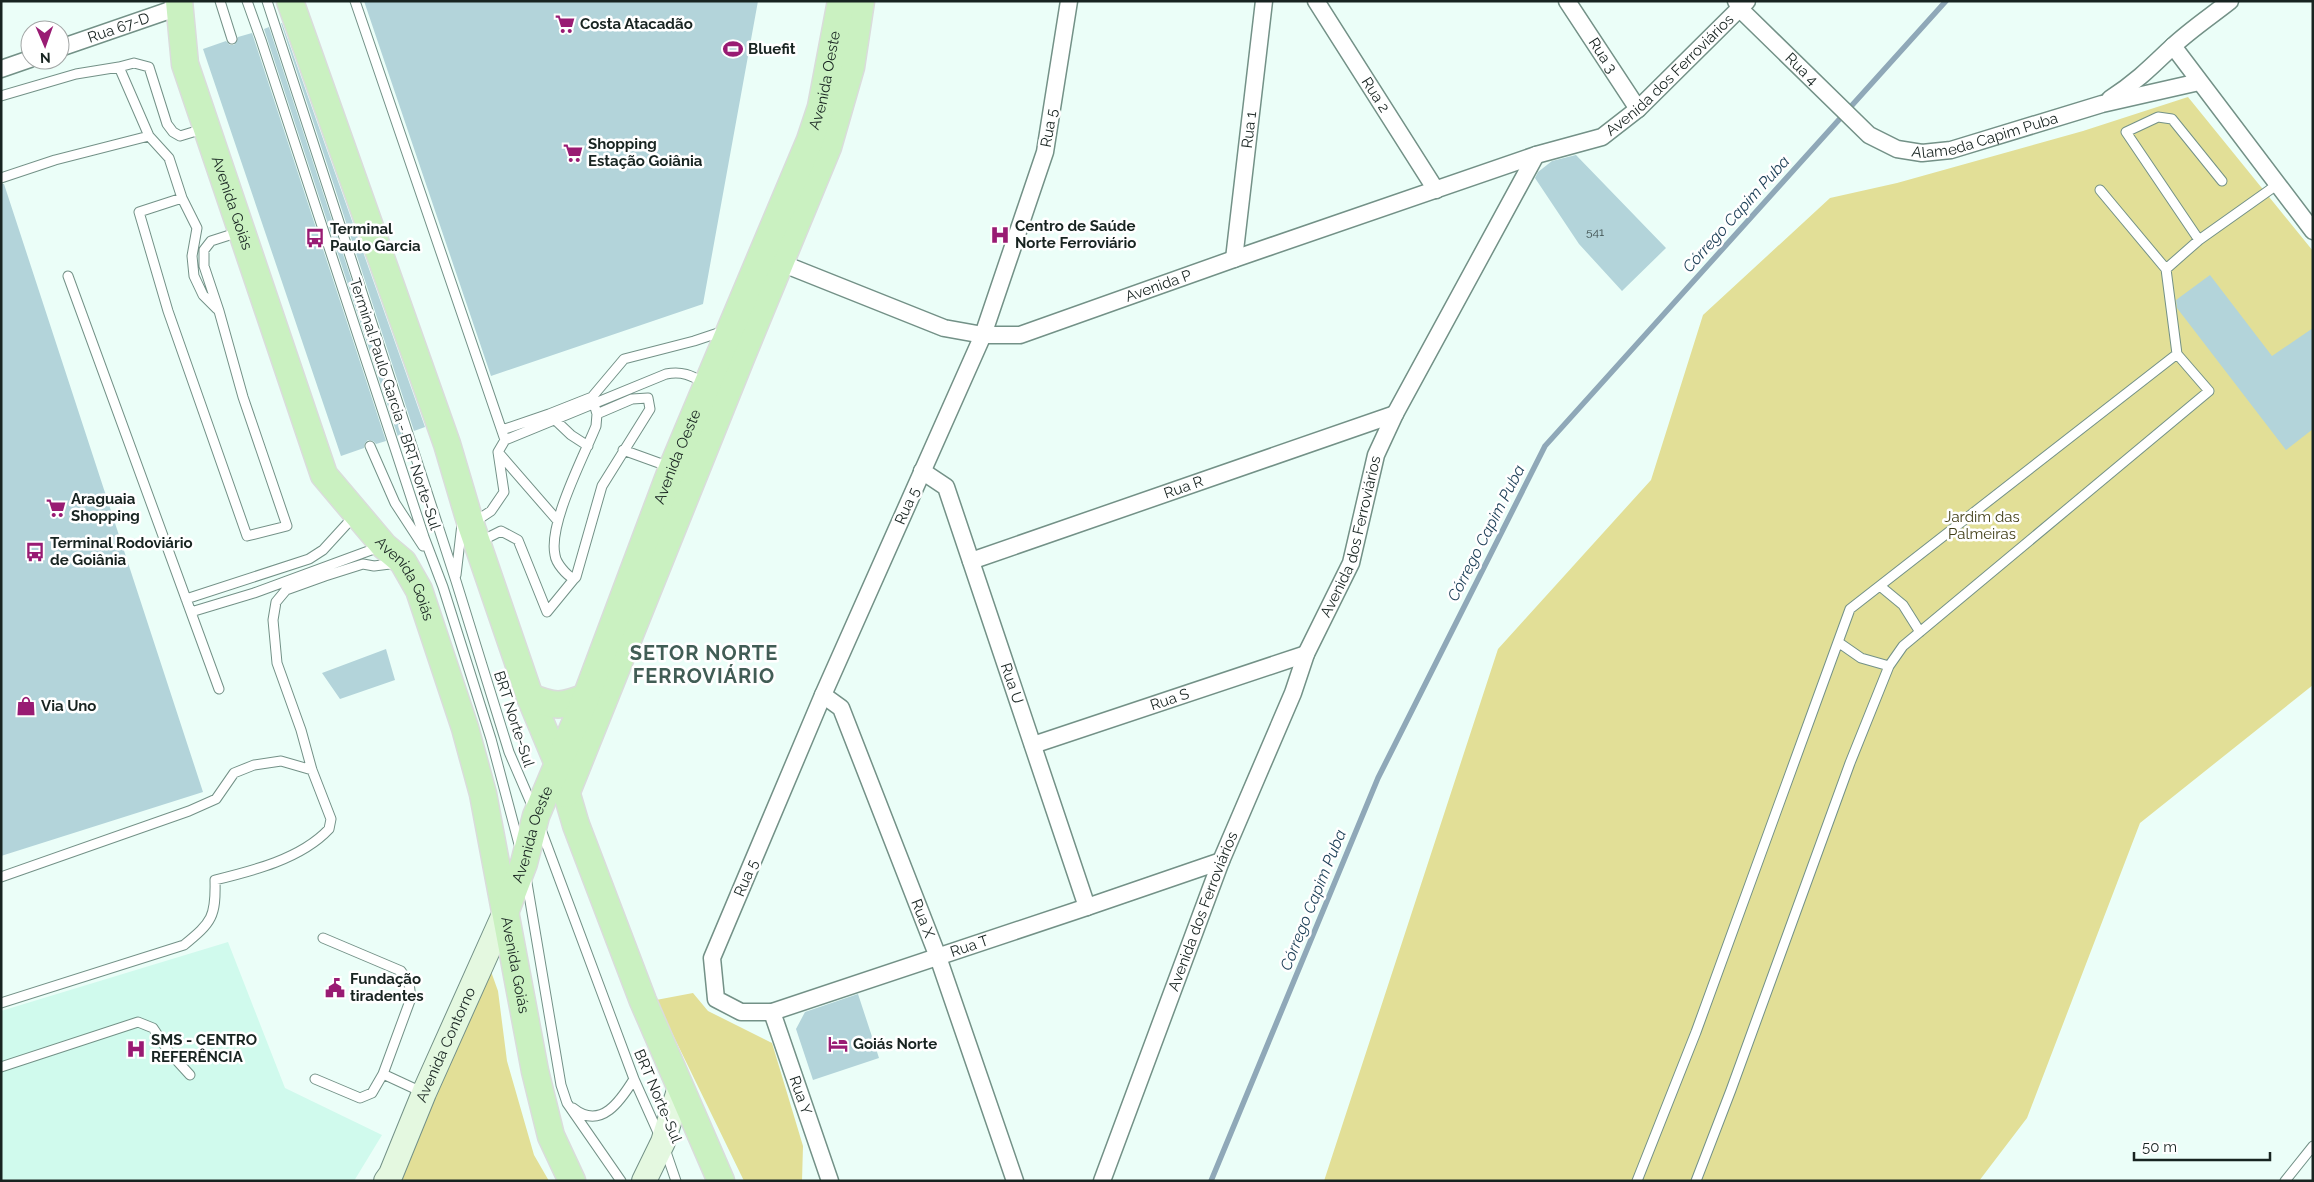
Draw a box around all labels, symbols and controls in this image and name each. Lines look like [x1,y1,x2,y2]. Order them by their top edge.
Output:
street label: Rua 67-D [85,9,152,47]
street label: Avenida dos Ferroviários [1602,10,1737,140]
supermarket icon: Costa Atacadão [554,13,576,35]
place label: Costa Atacadão [580,15,693,33]
north arrow [20,20,70,70]
street label: Avenida Oeste [805,29,844,132]
street label: Rua 3 [1585,34,1621,76]
sports icon: Bluefit [722,38,744,60]
place label: Bluefit [748,40,796,58]
street label: Rua 4 [1781,49,1822,89]
text: N [40,50,51,66]
street label: Rua 2 [1358,74,1393,116]
street label: Rua 5 [1037,107,1061,149]
street label: Alameda Capim Puba [1910,109,2060,162]
street label: Rua 1 [1238,110,1260,149]
place label: Shopping Estação Goiânia [588,135,703,170]
supermarket icon: Shopping Estação Goiânia [562,142,584,164]
water label: Córrego Capim Puba [1679,151,1794,276]
street label: Avenida Goiás [208,154,256,252]
place label: Centro de Saúde Norte Ferroviário [1015,217,1136,252]
place label: Terminal Paulo Garcia [330,220,421,255]
hospital icon: Centro de Saúde Norte Ferroviário [989,224,1011,246]
house number: 541 [1586,225,1604,239]
bus stop icon: Terminal Paulo Garcia [304,227,326,249]
street label: Avenida P [1123,266,1194,306]
street label: Terminal Paulo Garcia - BRT Norte-Sul [346,276,445,533]
street label: Avenida Oeste [650,406,705,507]
street label: Avenida dos Ferroviários [1317,454,1385,620]
water label: Córrego Capim Puba [1443,461,1529,604]
street label: Rua R [1162,472,1206,502]
street label: Rua 5 [891,485,923,527]
place label: Araguaia Shopping [71,490,140,525]
supermarket icon: Araguaia Shopping [45,497,67,519]
park label: Jardim das Palmeiras [1944,508,2020,543]
street label: Avenida Goiás [371,533,438,623]
place label: Terminal Rodoviário de Goiânia [50,534,193,569]
bus stop icon: Terminal Rodoviário de Goiânia [24,541,46,563]
district label: SETOR NORTE FERROVIÁRIO [630,641,778,688]
street label: Rua U [997,661,1027,706]
street label: BRT Norte-Sul [490,669,538,770]
street label: Rua S [1148,685,1191,714]
shop icon: Via Uno [15,695,37,717]
place label: Via Uno [41,697,96,715]
street label: Avenida Oeste [508,783,557,886]
water label: Córrego Capim Puba [1276,826,1350,973]
street label: Avenida dos Ferroviários [1164,829,1242,994]
street label: Rua 5 [730,857,762,899]
street label: Rua X [907,897,939,941]
street label: Avenida Goiás [497,915,533,1015]
street label: Rua T [948,931,991,961]
place label: Fundação tiradentes [350,970,424,1005]
public building icon: Fundação tiradentes [324,977,346,999]
street label: Avenida Contorno [412,984,479,1105]
place label: SMS - CENTRO REFERÊNCIA [151,1031,257,1066]
hotel icon: Goiás Norte [827,1033,849,1055]
place label: Goiás Norte [853,1035,937,1053]
hospital icon: SMS - CENTRO REFERÊNCIA [125,1038,147,1060]
street label: BRT Norte-Sul [630,1046,686,1146]
street label: Rua Y [786,1073,816,1117]
scale bar [2134,1130,2270,1162]
text: 50 m [2142,1138,2177,1156]

